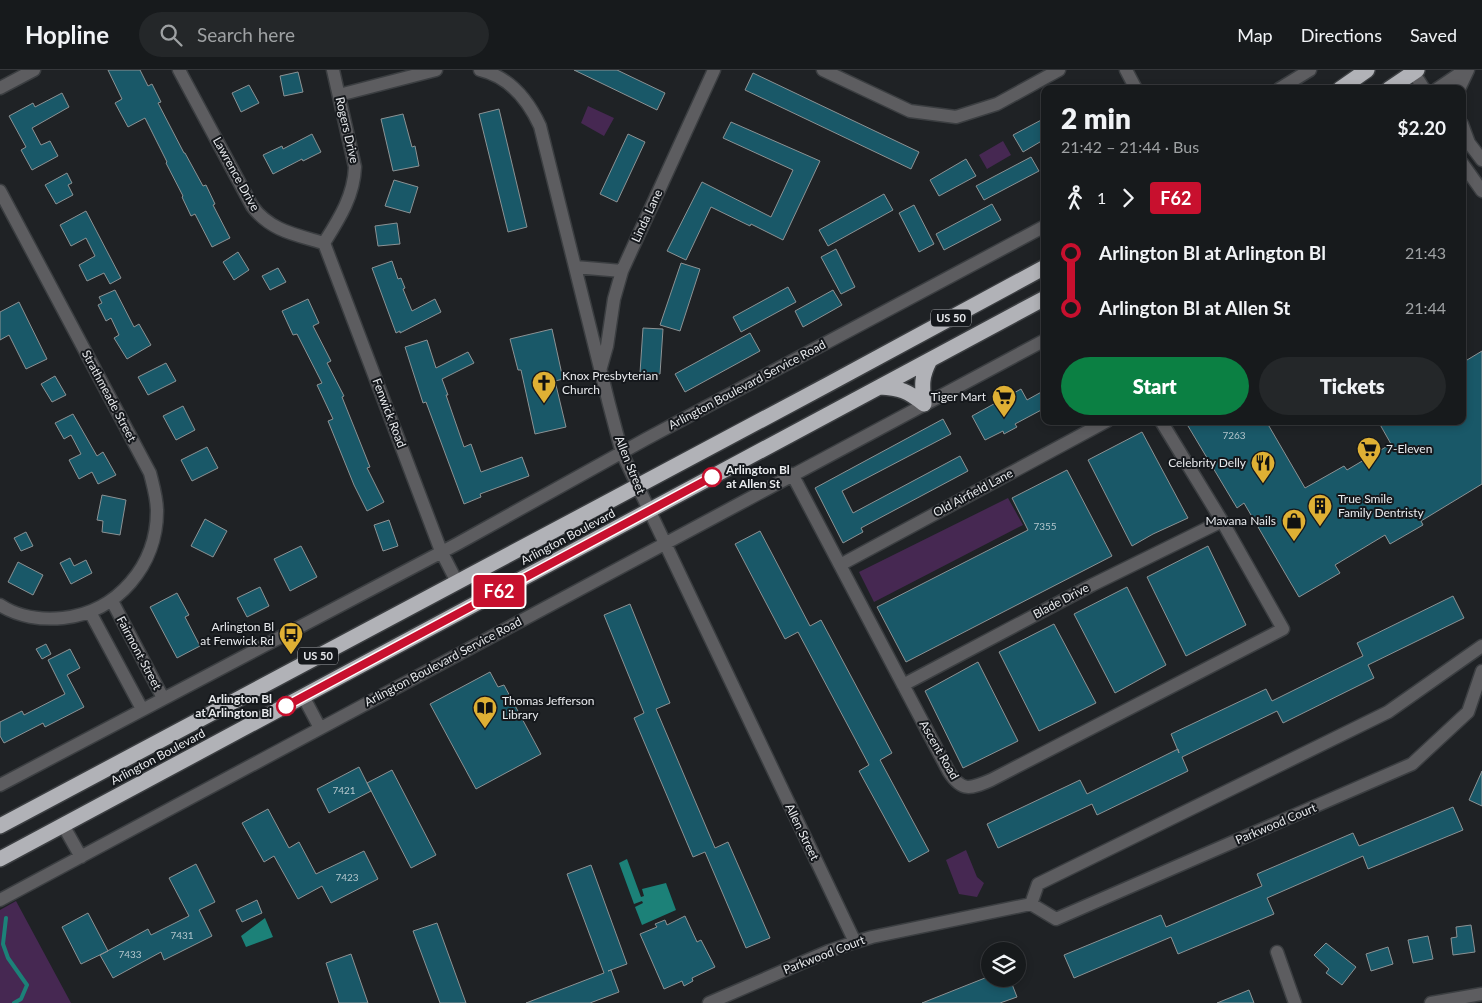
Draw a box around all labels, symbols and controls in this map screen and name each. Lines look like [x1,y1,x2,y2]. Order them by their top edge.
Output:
search box [139,12,489,57]
text: Hopline [25,20,109,49]
icon: search [157,21,185,49]
text: Search here [197,23,295,46]
text: Map [1237,24,1273,46]
text: Directions [1301,24,1382,46]
text: Saved [1410,24,1457,46]
street label: Rogers Drive [333,95,362,165]
text: 2 min [1061,101,1131,135]
text: $2.20 [1397,116,1446,139]
street label: Lawrence Drive [210,134,263,213]
text: 21:42 – 21:44 · Bus [1061,137,1199,156]
icon: walk [1061,184,1089,212]
icon: forward [1114,184,1142,212]
street label: Linda Lane [628,187,665,245]
text: F62 [1160,187,1191,209]
text: 1 [1097,188,1106,207]
text: Arlington Bl at Arlington Bl [1099,241,1326,264]
text: 21:43 [1405,243,1446,262]
text: Arlington Bl at Allen St [1099,296,1290,319]
text: 21:44 [1405,298,1446,317]
road number: US 50 [931,310,971,326]
street label: Arlington Boulevard Service Road [666,337,828,432]
street label: Strathmeade Street [79,347,140,445]
button: Start [1061,357,1249,415]
button: Tickets [1259,357,1446,415]
place label: Knox Presbyterian Church [562,368,658,397]
church icon: Knox Presbyterian Church [531,370,557,404]
street label: Fenwick Road [369,376,410,450]
supermarket icon: Tiger Mart [991,384,1017,418]
place label: Tiger Mart [931,389,987,404]
house number: 7263 [1222,429,1246,441]
street label: Allen Street [612,434,649,497]
supermarket icon: 7-Eleven [1356,436,1382,470]
place label: 7-Eleven [1386,441,1432,456]
restaurant icon: Celebrity Delly [1250,450,1276,484]
place label: Celebrity Delly [1168,455,1247,470]
place label: Arlington Bl at Allen St [725,462,790,491]
street label: Old Airfield Lane [930,465,1015,520]
marker: Arlington Bl at Allen St [702,467,722,487]
place label: True Smile Family Dentristy [1338,491,1424,520]
building icon: True Smile Family Dentristy [1307,493,1333,527]
street label: Arlington Boulevard [518,505,618,568]
shop icon: Mavana Nails [1281,508,1307,542]
place label: Mavana Nails [1206,513,1276,528]
house number: 7355 [1033,520,1057,532]
line badge: F62 [470,575,528,607]
text: F62 [483,580,515,602]
street label: Blade Drive [1030,580,1091,622]
street label: Fairmont Street [114,613,165,693]
street label: Arlington Boulevard Service Road [362,614,524,709]
place label: Arlington Bl at Fenwick Rd [200,619,274,648]
bus stop icon: Arlington Bl at Fenwick Rd [278,621,304,655]
road number: US 50 [298,648,338,664]
place label: Arlington Bl at Arlington Bl [195,691,272,720]
place label: Thomas Jefferson Library [502,693,595,722]
library icon: Thomas Jefferson Library [472,695,498,729]
marker: Arlington Bl at Arlington Bl [276,696,296,716]
street label: Ascent Road [916,717,962,782]
street label: Arlington Boulevard [108,725,208,788]
house number: 7421 [332,784,356,796]
street label: Parkwood Court [1233,800,1319,847]
street label: Allen Street [782,801,823,863]
house number: 7423 [335,871,359,883]
house number: 7431 [170,929,194,941]
street label: Parkwood Court [781,932,867,977]
map controls [981,942,1026,987]
button: layers [981,942,1026,987]
house number: 7433 [118,948,142,960]

